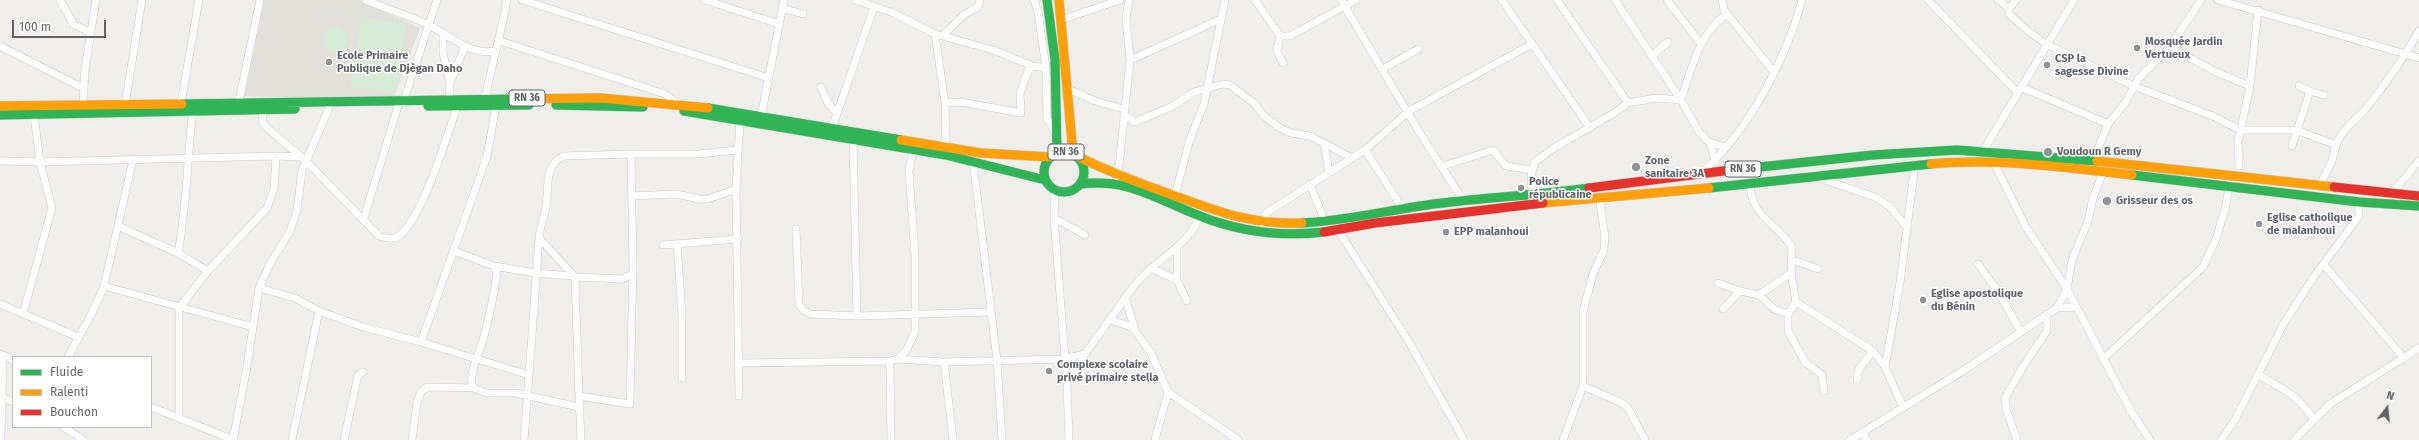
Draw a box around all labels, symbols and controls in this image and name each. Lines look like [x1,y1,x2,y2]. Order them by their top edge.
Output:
scale bar [14,12,108,38]
text: 100 m [19,20,51,34]
place label: Mosquée Jardin Vertueux [2145,35,2223,61]
marker: Mosquée Jardin Vertueux [2132,43,2142,53]
place label: Ecole Primaire Publique de Djègan Daho [337,49,462,75]
place label: CSP la sagesse Divine [2055,52,2129,78]
marker: Ecole Primaire Publique de Djègan Daho [324,57,334,67]
marker: CSP la sagesse Divine [2042,60,2052,70]
road number: RN 36 [509,90,545,106]
road number: RN 36 [1048,144,1084,160]
place label: Voudoun R Gemy [2057,145,2141,159]
marker: Voudoun R Gemy [2042,146,2054,158]
place label: Zone sanitaire 3A [1645,154,1704,180]
marker: Zone sanitaire 3A [1630,161,1642,173]
road number: RN 36 [1725,161,1761,177]
place label: Police républicaine [1529,175,1592,201]
marker: Police républicaine [1516,183,1526,193]
place label: Grisseur des os [2116,194,2193,208]
marker: Grisseur des os [2101,195,2113,207]
place label: Eglise catholique de malanhoui [2267,211,2353,237]
marker: Eglise catholique de malanhoui [2254,219,2264,229]
place label: EPP malanhoui [1454,225,1529,239]
marker: EPP malanhoui [1441,227,1451,237]
place label: Eglise apostolique du Bénin [1931,287,2023,313]
marker: Eglise apostolique du Bénin [1918,295,1928,305]
legend [12,356,152,428]
place label: Complexe scolaire privé primaire stella [1057,358,1159,384]
text: Fluide [50,365,83,379]
marker: Complexe scolaire privé primaire stella [1044,366,1054,376]
text: Ralenti [50,385,88,399]
north arrow [2367,388,2407,428]
text: N [2385,389,2396,403]
text: Bouchon [50,405,98,419]

